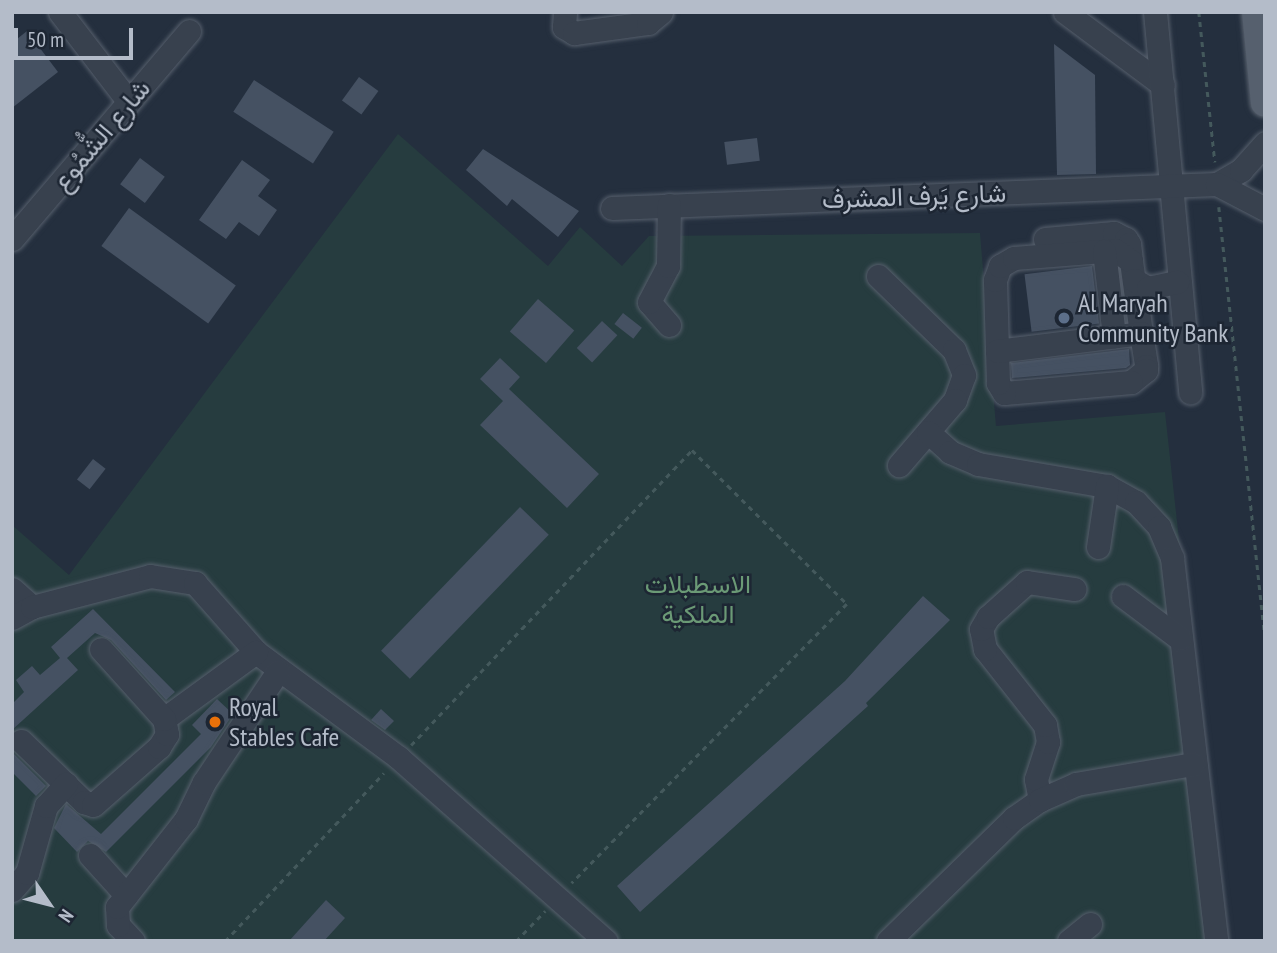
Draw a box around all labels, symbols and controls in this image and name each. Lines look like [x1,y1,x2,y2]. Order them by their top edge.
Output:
scale bar [18,14,136,58]
text: 50 m [27,26,64,53]
street label: شارع الشُّمُوع [45,73,157,197]
street label: شارع يَرف المشرف [821,177,1007,215]
place label: Al Maryah Community Bank [1078,287,1229,348]
marker: Al Maryah Community Bank [1056,310,1072,326]
park label: الاسطبلات الملكية [645,568,751,630]
place label: Royal Stables Cafe [229,691,339,752]
marker: Royal Stables Cafe [207,714,223,730]
north arrow [14,869,84,939]
text: N [53,905,79,927]

